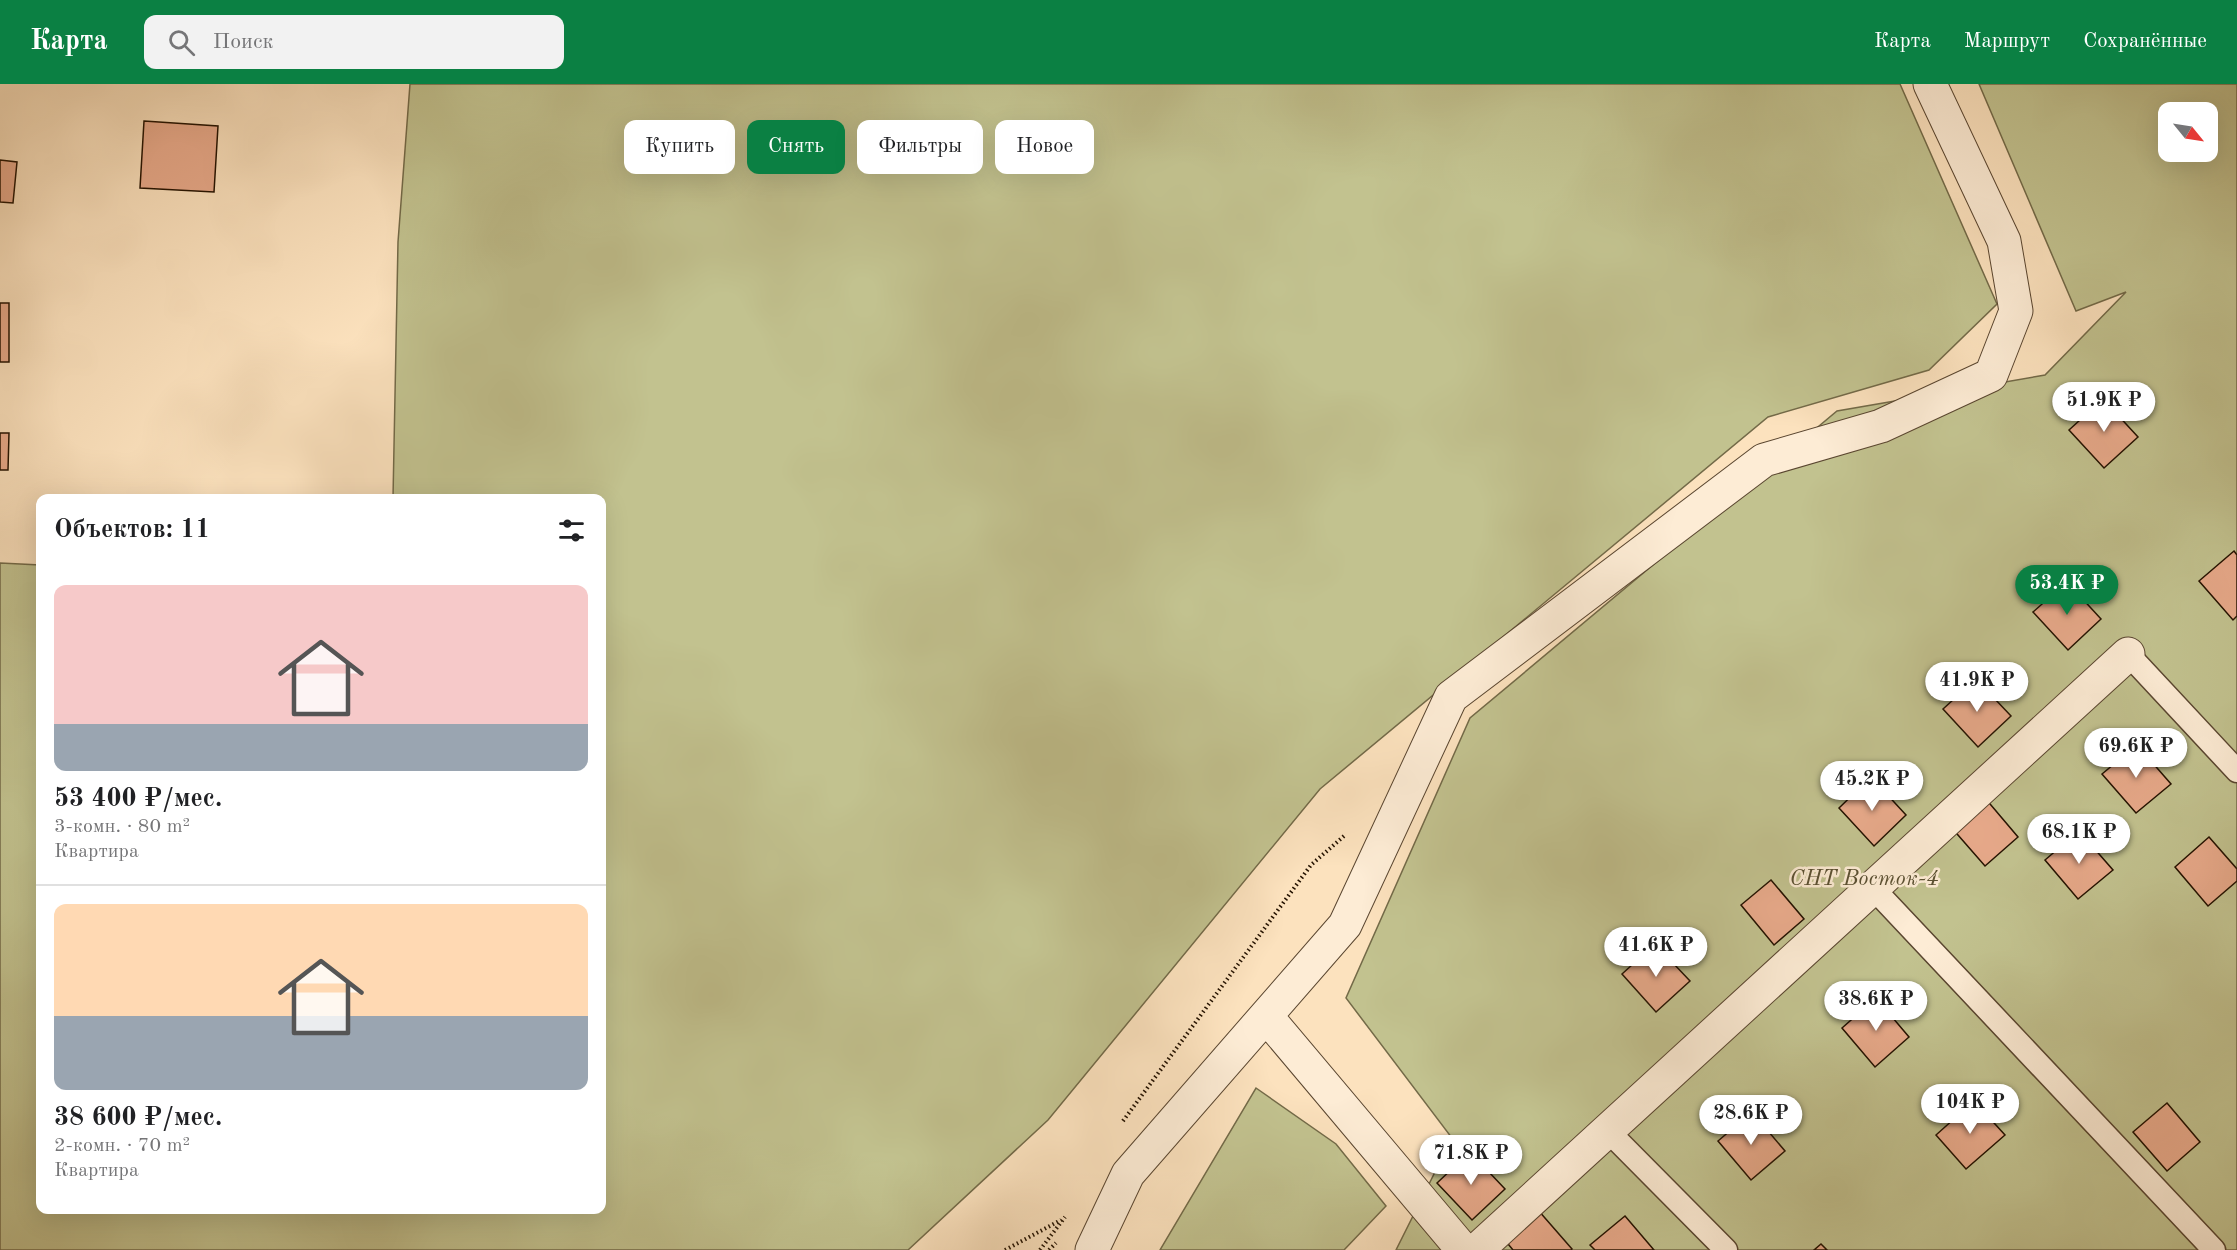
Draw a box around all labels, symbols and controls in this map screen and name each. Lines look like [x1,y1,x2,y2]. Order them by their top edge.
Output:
search box [144,15,564,69]
icon: search [165,26,198,59]
text: Карта [30,28,108,56]
text: Поиск [213,31,274,53]
text: Карта [1874,31,1931,52]
text: Маршрут [1964,31,2050,52]
text: Сохранённые [2083,31,2207,52]
north arrow [2158,102,2218,162]
map controls [2158,102,2218,162]
chip: Купить [624,120,735,174]
chip: Снять [747,120,845,174]
chip: Фильтры [857,120,983,174]
chip: Новое [995,120,1094,174]
pin: 51.9K ₽ [2049,382,2159,433]
text: 51.9K ₽ [2066,391,2142,411]
icon: filters [555,514,588,547]
text: Объектов: 11 [54,517,210,543]
pin: 53.4K ₽ [2012,565,2122,616]
text: 53.4K ₽ [2029,574,2105,594]
icon: home [267,624,375,732]
pin: 41.9K ₽ [1922,662,2032,713]
text: 41.9K ₽ [1939,671,2015,691]
pin: 69.6K ₽ [2081,728,2191,779]
text: 69.6K ₽ [2098,737,2174,757]
pin: 45.2K ₽ [1817,761,1927,812]
text: 45.2K ₽ [1834,770,1910,790]
text: 53 400 ₽/мес. [54,786,222,812]
pin: 68.1K ₽ [2024,814,2134,865]
text: 3-комн. · 80 m² [54,817,190,837]
text: 68.1K ₽ [2041,823,2117,843]
text: Квартира [54,842,139,862]
park label: СНТ Восток-4 [1789,868,1939,890]
pin: 41.6K ₽ [1601,927,1711,978]
text: 41.6K ₽ [1618,936,1694,956]
icon: home [267,943,375,1051]
pin: 38.6K ₽ [1821,981,1931,1032]
text: 38.6K ₽ [1838,990,1914,1010]
pin: 104K ₽ [1921,1084,2019,1135]
text: 104K ₽ [1935,1093,2005,1113]
pin: 28.6K ₽ [1696,1095,1806,1146]
text: 28.6K ₽ [1713,1104,1789,1124]
text: 38 600 ₽/мес. [54,1105,222,1131]
pin: 71.8K ₽ [1416,1135,1526,1186]
text: 2-комн. · 70 m² [54,1136,190,1156]
text: 71.8K ₽ [1433,1144,1509,1164]
text: Квартира [54,1161,139,1181]

